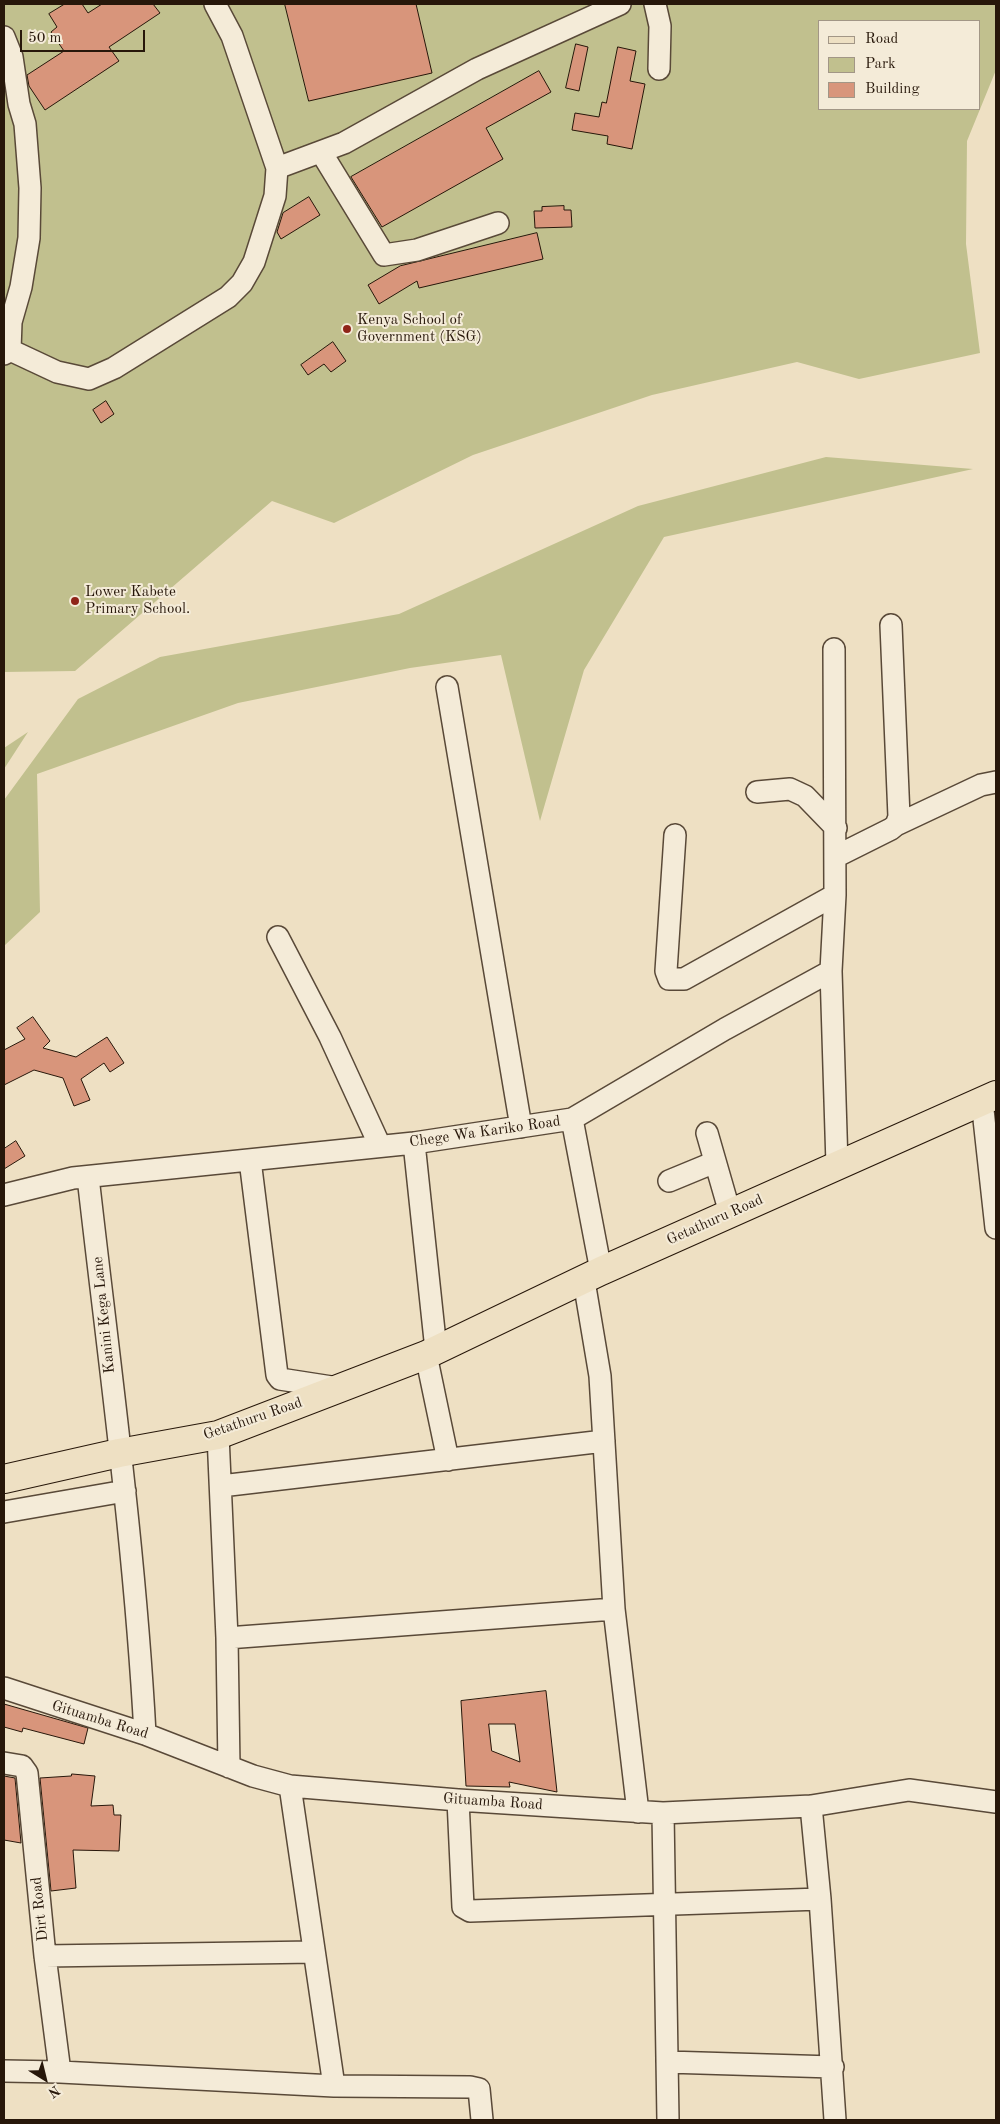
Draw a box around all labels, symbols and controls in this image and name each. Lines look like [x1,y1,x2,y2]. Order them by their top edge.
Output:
scale bar [22,20,148,52]
legend [818,20,980,110]
text: 50 m [28,31,62,46]
text: Road [865,32,898,47]
text: Park [865,57,896,72]
text: Building [865,82,920,97]
place label: Kenya School of Government (KSG) [357,311,482,346]
marker: Kenya School of Government (KSG) [341,323,353,335]
place label: Lower Kabete Primary School. [85,583,190,618]
marker: Lower Kabete Primary School. [69,595,81,607]
street label: Chege Wa Kariko Road [408,1112,562,1152]
street label: Getathuru Road [664,1191,766,1249]
street label: Kanini Kega Lane [89,1256,119,1374]
street label: Getathuru Road [201,1394,305,1444]
street label: Gituamba Road [49,1697,151,1743]
street label: Gituamba Road [442,1790,544,1814]
street label: Dirt Road [28,1876,52,1942]
north arrow [20,2054,70,2104]
text: N [45,2082,62,2100]

